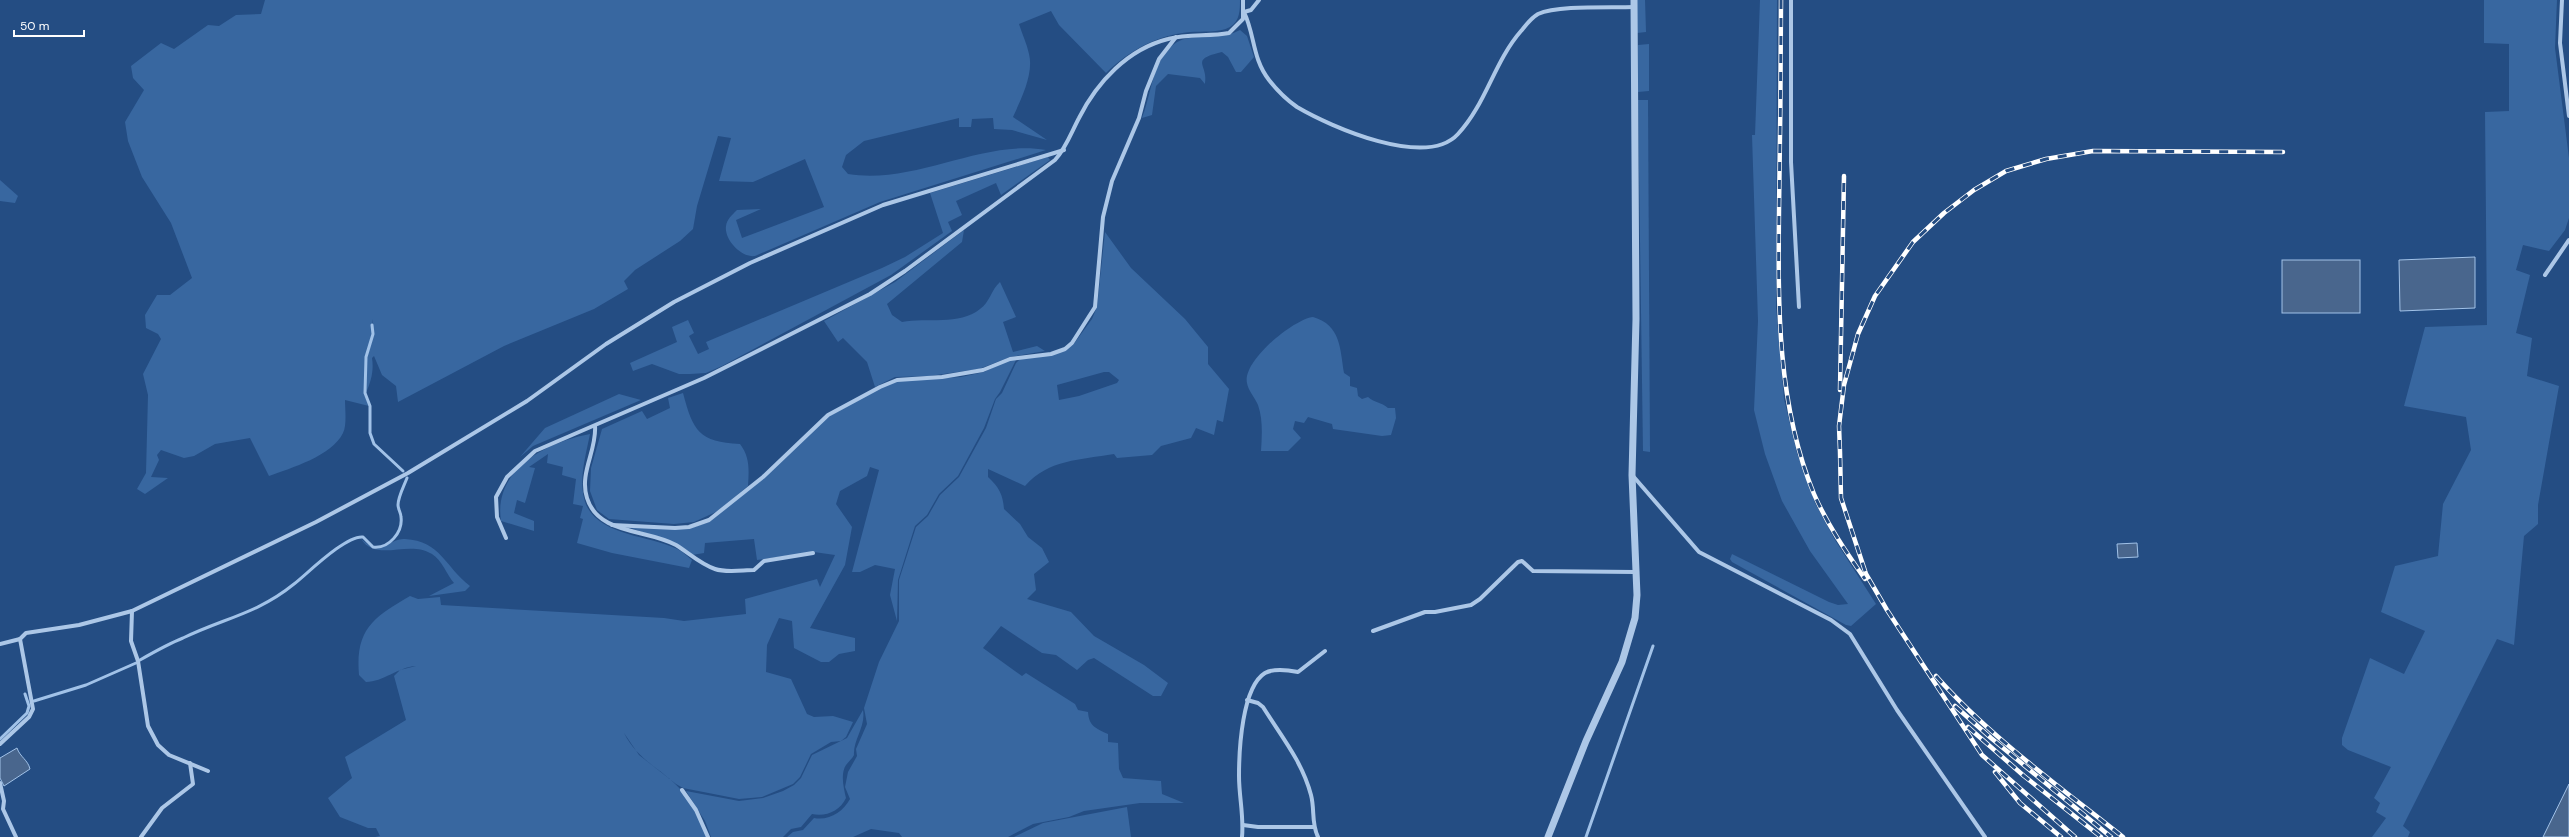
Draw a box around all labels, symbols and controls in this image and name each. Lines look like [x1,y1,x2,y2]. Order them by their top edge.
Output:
scale bar [14,12,84,38]
text: 50 m [20,18,49,34]

